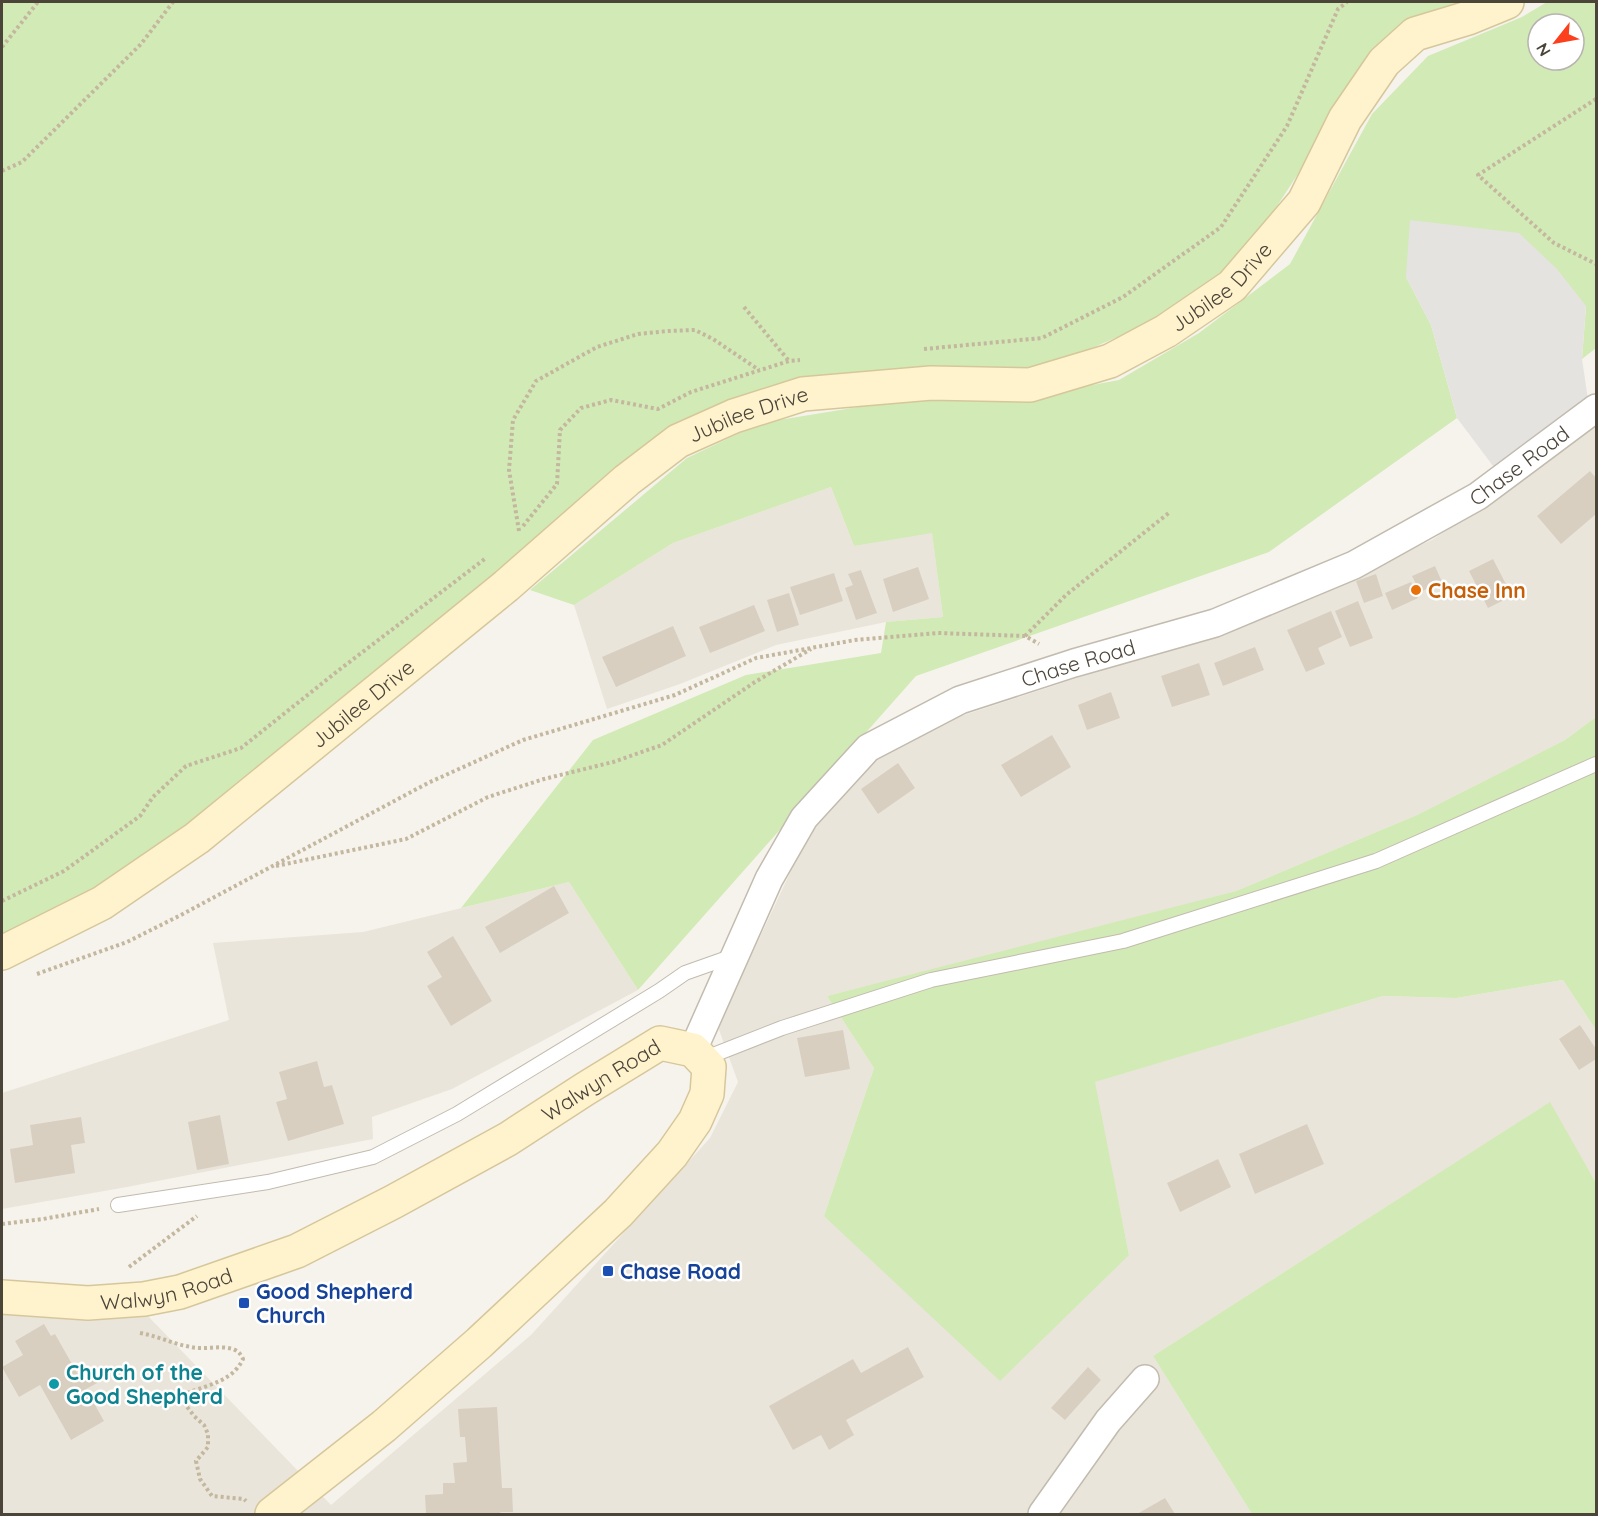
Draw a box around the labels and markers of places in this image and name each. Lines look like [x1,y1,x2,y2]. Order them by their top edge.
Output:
place label: Chase Inn [1428,577,1526,603]
marker: Chase Inn [1409,583,1423,597]
place label: Chase Road [620,1258,741,1284]
marker: Chase Road [601,1264,615,1278]
place label: Good Shepherd Church [256,1278,413,1328]
marker: Good Shepherd Church [237,1296,251,1310]
place label: Church of the Good Shepherd [66,1359,223,1409]
marker: Church of the Good Shepherd [47,1377,61,1391]

